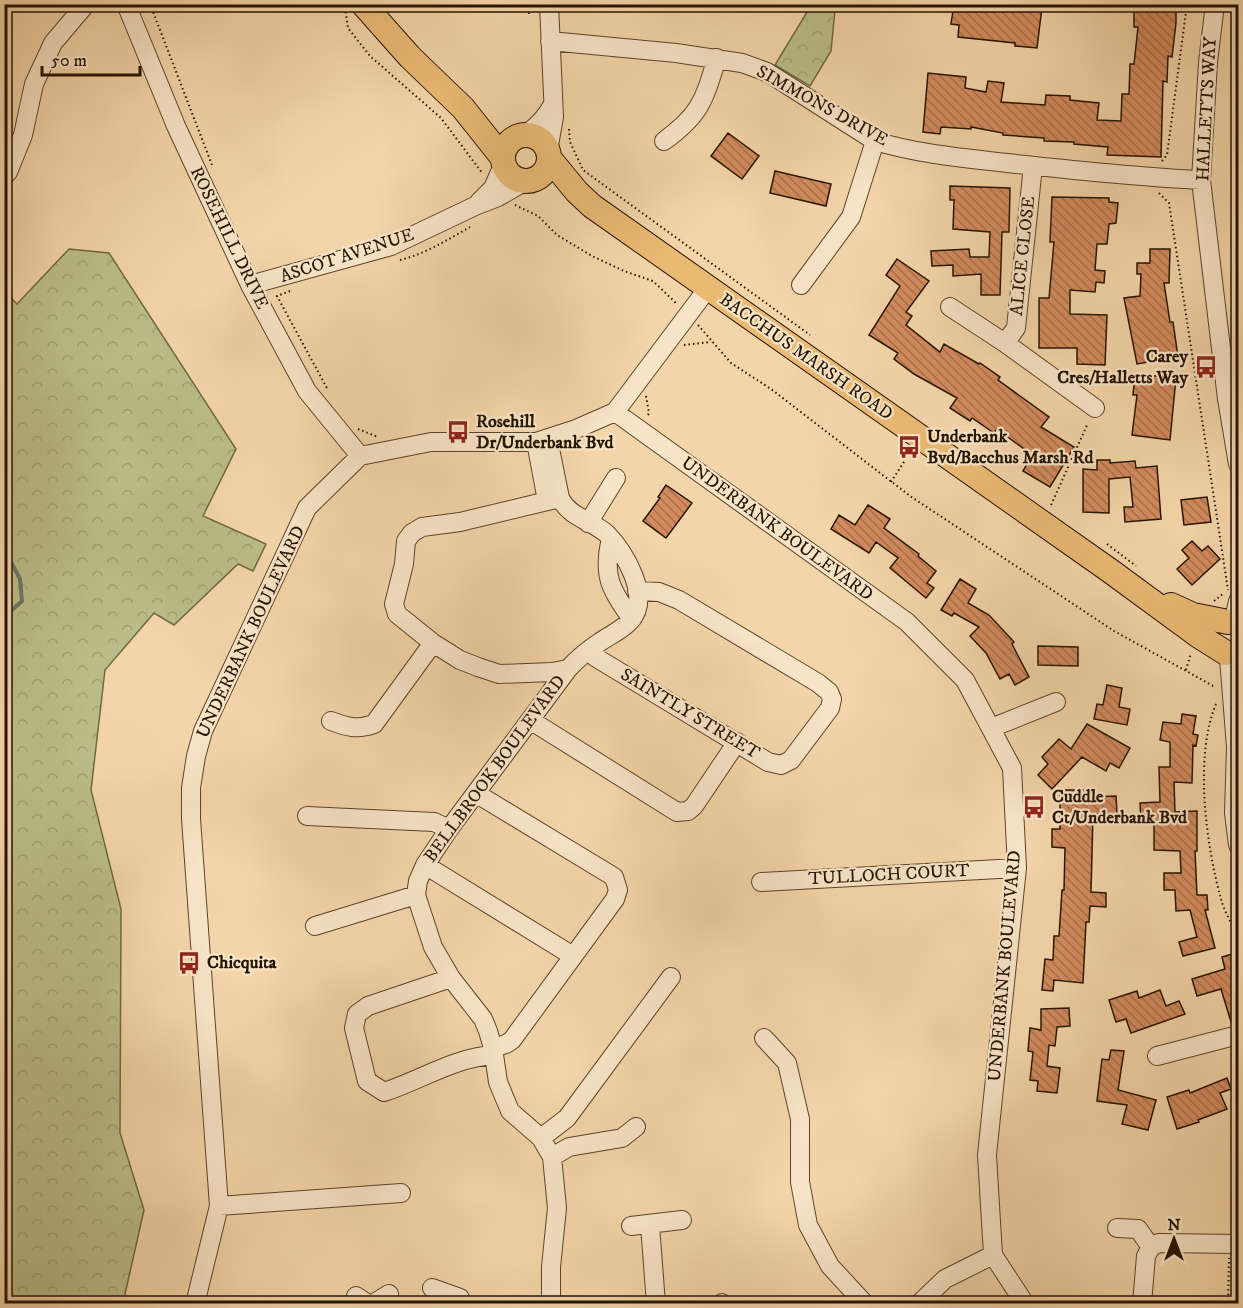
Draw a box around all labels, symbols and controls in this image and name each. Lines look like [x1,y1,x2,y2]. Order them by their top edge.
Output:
street label: HALLETTS WAY [1192,36,1222,182]
scale bar [42,39,140,77]
text: 50 m [51,50,87,72]
street label: SIMMONS DRIVE [752,61,892,151]
street label: ROSEHILL DRIVE [185,163,273,313]
street label: ALICE CLOSE [1006,195,1040,317]
street label: ASCOT AVENUE [277,224,417,288]
street label: BACCHUS MARSH ROAD [715,289,897,425]
place label: Carey Cres/Halletts Way [1057,346,1188,389]
bus stop icon: Carey Cres/Halletts Way [1193,354,1219,380]
place label: Rosehill Dr/Underbank Bvd [476,411,614,454]
bus stop icon: Rosehill Dr/Underbank Bvd [445,419,471,445]
place label: Underbank Bvd/Bacchus Marsh Rd [927,426,1095,469]
bus stop icon: Underbank Bvd/Bacchus Marsh Rd [896,434,922,460]
street label: UNDERBANK BOULEVARD [677,452,877,606]
street label: UNDERBANK BOULEVARD [192,522,310,742]
street label: SAINTLY STREET [616,664,764,764]
street label: BELLBROOK BOULEVARD [420,671,570,867]
place label: Cuddle Ct/Underbank Bvd [1052,786,1188,829]
bus stop icon: Cuddle Ct/Underbank Bvd [1021,794,1047,820]
street label: UNDERBANK BOULEVARD [984,850,1026,1082]
street label: TULLOCH COURT [808,860,971,890]
bus stop icon: Chicquita [176,950,202,976]
place label: Chicquita [207,952,277,974]
north arrow [1144,1209,1204,1269]
text: N [1167,1215,1181,1235]

